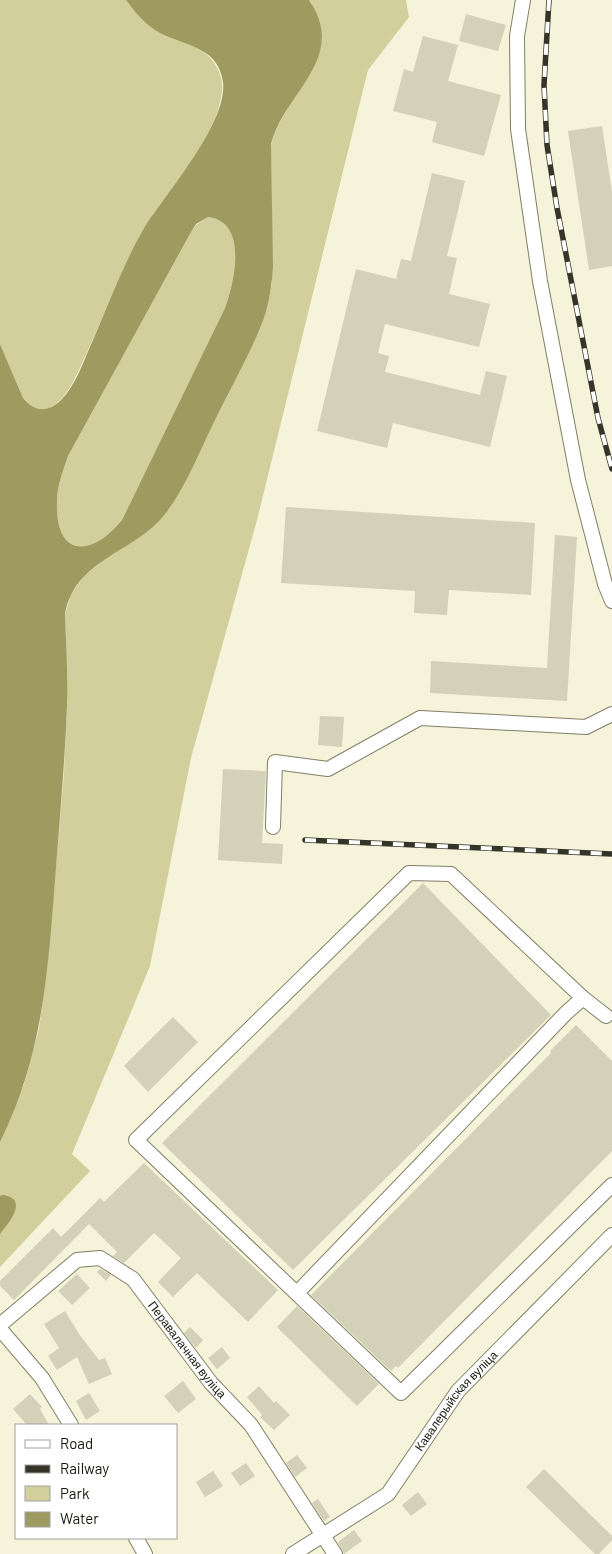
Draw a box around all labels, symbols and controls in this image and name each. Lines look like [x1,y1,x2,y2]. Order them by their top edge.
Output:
street label: Перавалачная вуліца [146,1298,230,1401]
street label: Кавалерыйская вуліца [411,1347,500,1453]
legend [15,1424,178,1539]
text: Road [60,1434,93,1452]
text: Railway [60,1459,109,1477]
text: Park [60,1484,90,1502]
text: Water [60,1509,99,1527]

